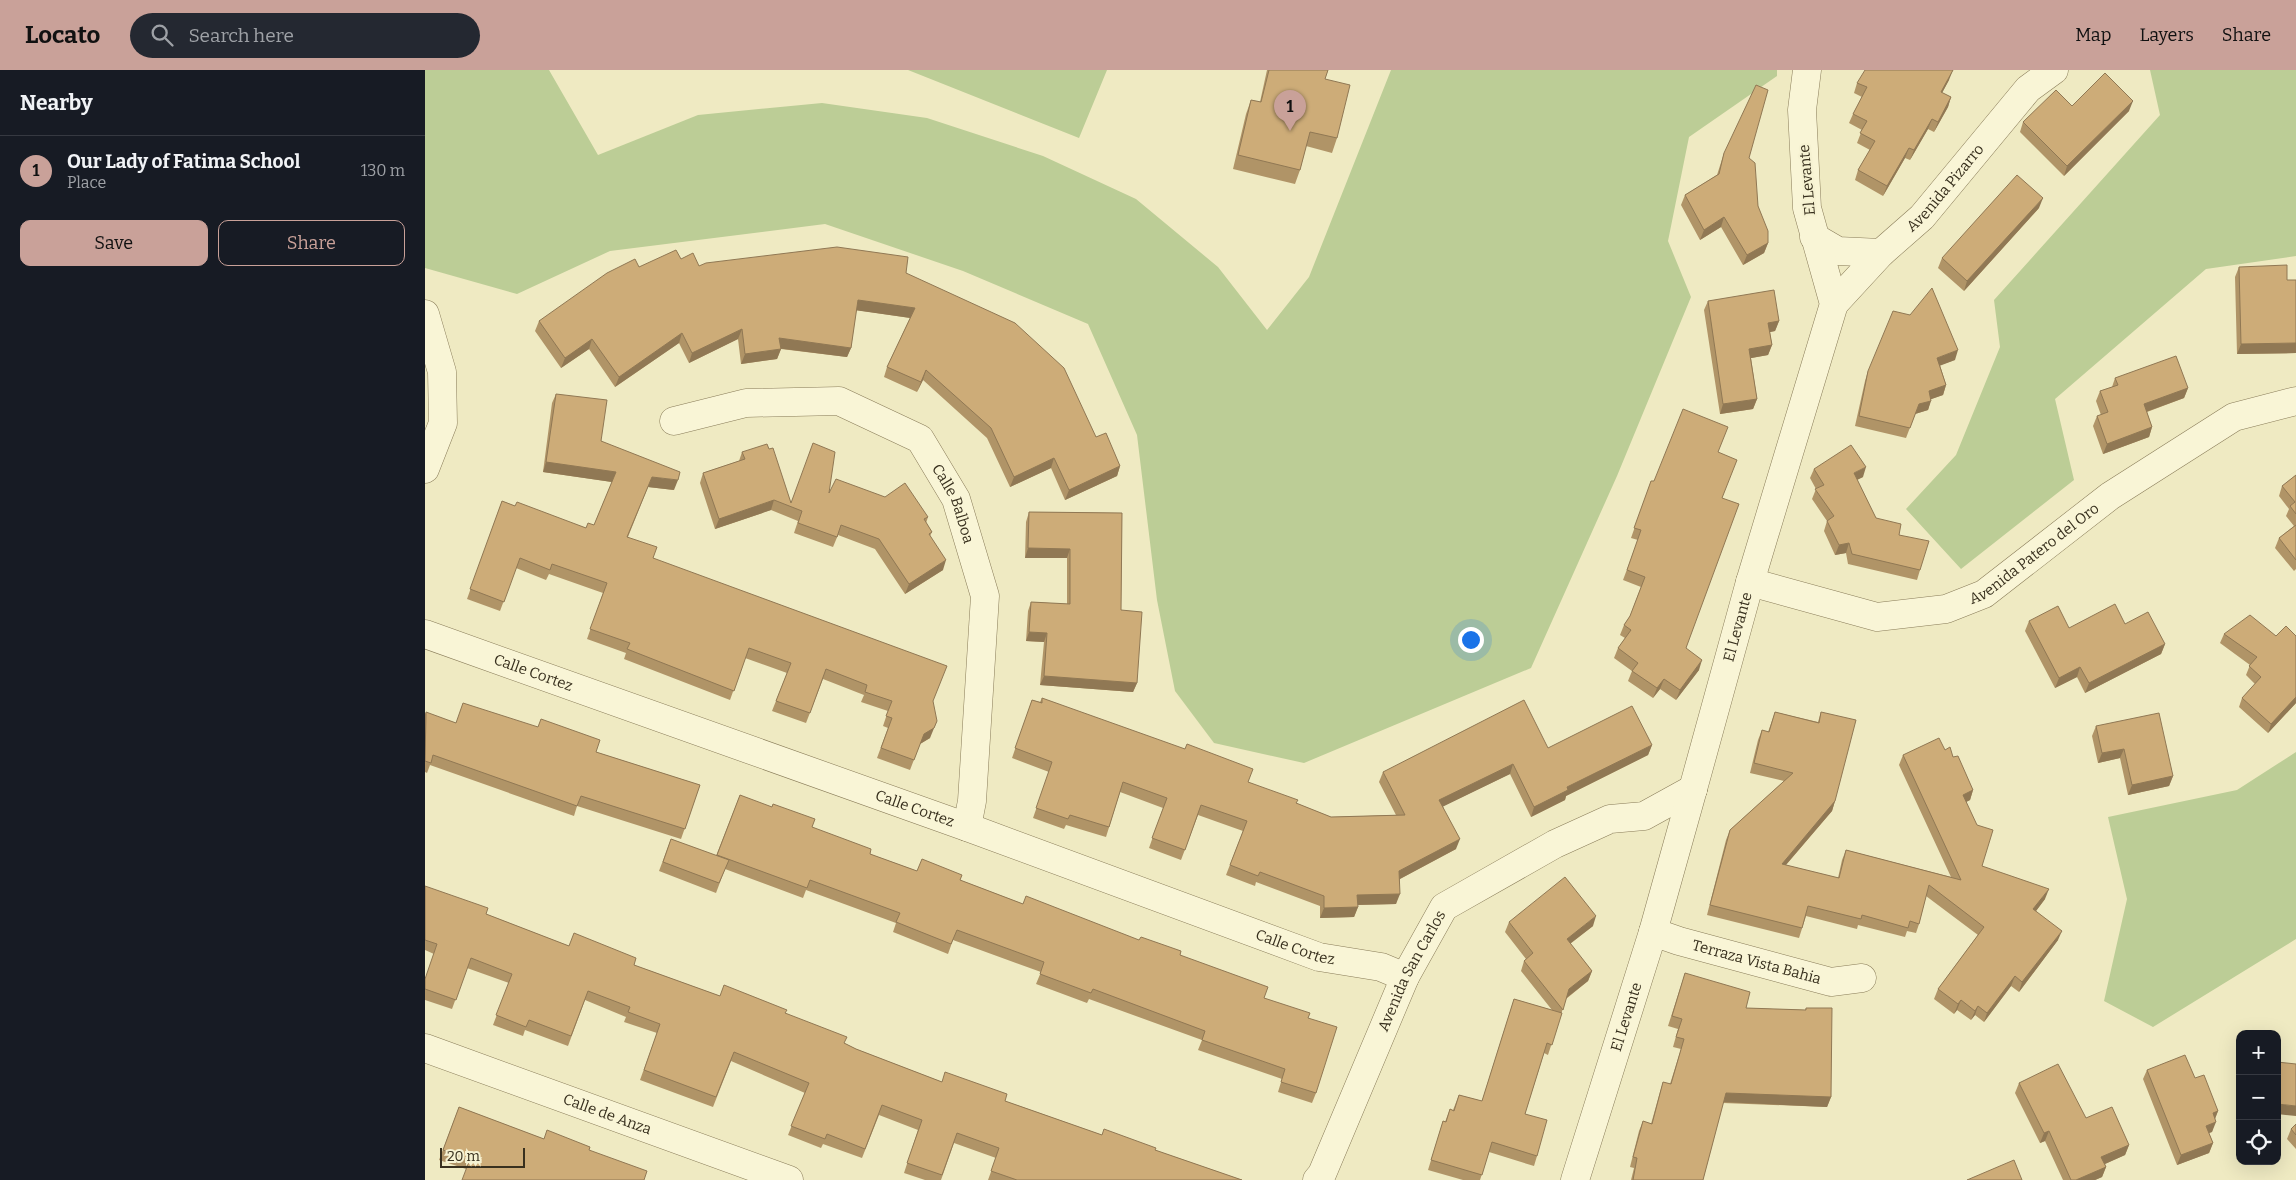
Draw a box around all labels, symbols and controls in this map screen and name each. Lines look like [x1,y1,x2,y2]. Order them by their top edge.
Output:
search box [130,13,480,58]
text: Locato [25,21,100,49]
icon: search [148,21,176,49]
text: Search here [188,24,294,47]
text: Map [2075,24,2111,46]
text: Layers [2139,24,2194,46]
text: Share [2222,24,2271,46]
text: Nearby [20,90,93,116]
pin: 1 [1274,90,1306,131]
street label: Avenida Pizarro [1903,140,1988,236]
street label: El Levante [1795,144,1819,216]
text: Our Lady of Fatima School [67,150,300,173]
text: 1 [33,161,39,180]
text: 130 m [361,161,405,180]
text: Place [67,173,106,192]
button: Save [20,220,208,266]
button: Share [218,220,405,266]
street label: Calle Balboa [928,461,978,545]
street label: Avenida Patero del Oro [1967,499,2102,608]
street label: El Levante [1719,590,1756,664]
your location [1458,627,1484,653]
street label: Calle Cortez [491,650,575,695]
street label: Calle Cortez [873,786,957,831]
street label: Avenida San Carlos [1374,907,1449,1034]
street label: Calle Cortez [1253,925,1336,968]
street label: Terraza Vista Bahia [1690,936,1823,988]
street label: El Levante [1607,980,1646,1054]
map controls [2236,1030,2281,1165]
button: + [2236,1030,2281,1075]
button: − [2236,1075,2281,1120]
street label: Calle de Anza [561,1090,654,1138]
button: locate [2236,1120,2281,1165]
scale bar [440,1145,525,1168]
text: 20 m [447,1148,480,1165]

